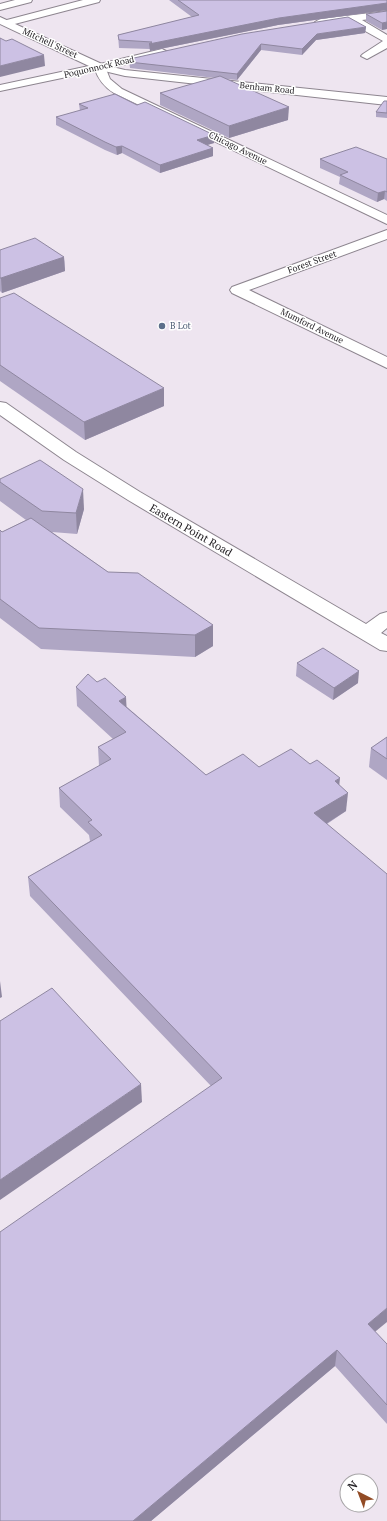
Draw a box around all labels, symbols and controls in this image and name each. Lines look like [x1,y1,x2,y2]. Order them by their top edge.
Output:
street label: Mitchell Street [21,25,80,61]
street label: Poquonnock Road [63,53,135,81]
street label: Benham Road [239,79,295,97]
street label: Chicago Avenue [207,129,270,168]
street label: Forest Street [286,247,339,276]
street label: Mumford Avenue [279,306,346,347]
place label: B Lot [170,320,192,332]
marker: B Lot [157,321,167,331]
street label: Eastern Point Road [147,501,235,559]
north arrow [339,1473,379,1513]
text: N [345,1477,361,1494]

